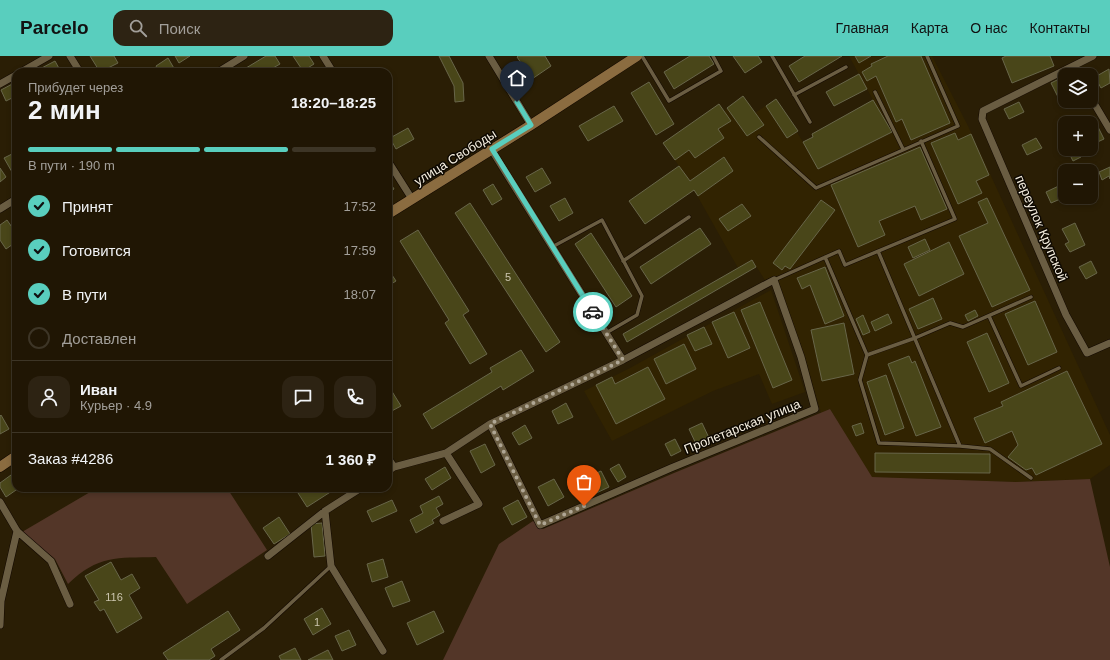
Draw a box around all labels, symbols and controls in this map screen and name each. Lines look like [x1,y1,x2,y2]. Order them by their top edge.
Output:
search box [113,10,393,46]
text: Parcelo [20,17,89,38]
icon: search [127,17,149,39]
text: Поиск [159,20,200,37]
text: Главная [835,20,889,36]
text: Карта [911,20,948,36]
text: О нас [970,20,1008,36]
text: Контакты [1030,20,1090,36]
pin [500,61,534,102]
icon: home [506,67,528,89]
map controls [1058,68,1098,204]
button: layers [1058,68,1098,108]
text: Прибудет через [28,80,123,95]
text: 18:20–18:25 [291,94,376,111]
text: 2 мин [28,95,101,125]
button: + [1058,116,1098,156]
street label: улица Свободы [411,126,499,189]
text: В пути · 190 m [28,158,115,173]
button: − [1058,164,1098,204]
street label: переулок Крупской [1012,173,1071,284]
icon: check [28,195,50,217]
text: Принят [62,198,113,215]
text: 17:52 [343,199,376,214]
icon: check [28,239,50,261]
text: Готовится [62,242,131,259]
text: 17:59 [343,243,376,258]
house number: 5 [505,271,511,283]
icon: check [28,283,50,305]
text: В пути [62,286,107,303]
text: 18:07 [343,287,376,302]
courier [573,292,613,332]
icon: car [582,301,604,323]
text: Доставлен [62,330,136,347]
button: person [28,376,70,418]
button: chat [282,376,324,418]
button: phone [334,376,376,418]
text: Иван [80,381,117,398]
street label: Пролетарская улица [682,396,803,457]
text: Курьер · 4.9 [80,398,152,413]
text: Заказ #4286 [28,450,113,467]
text: 1 360 ₽ [326,451,376,468]
pin [567,465,601,506]
icon: bag [573,471,595,493]
house number: 116 [105,591,123,603]
house number: 1 [314,616,320,628]

